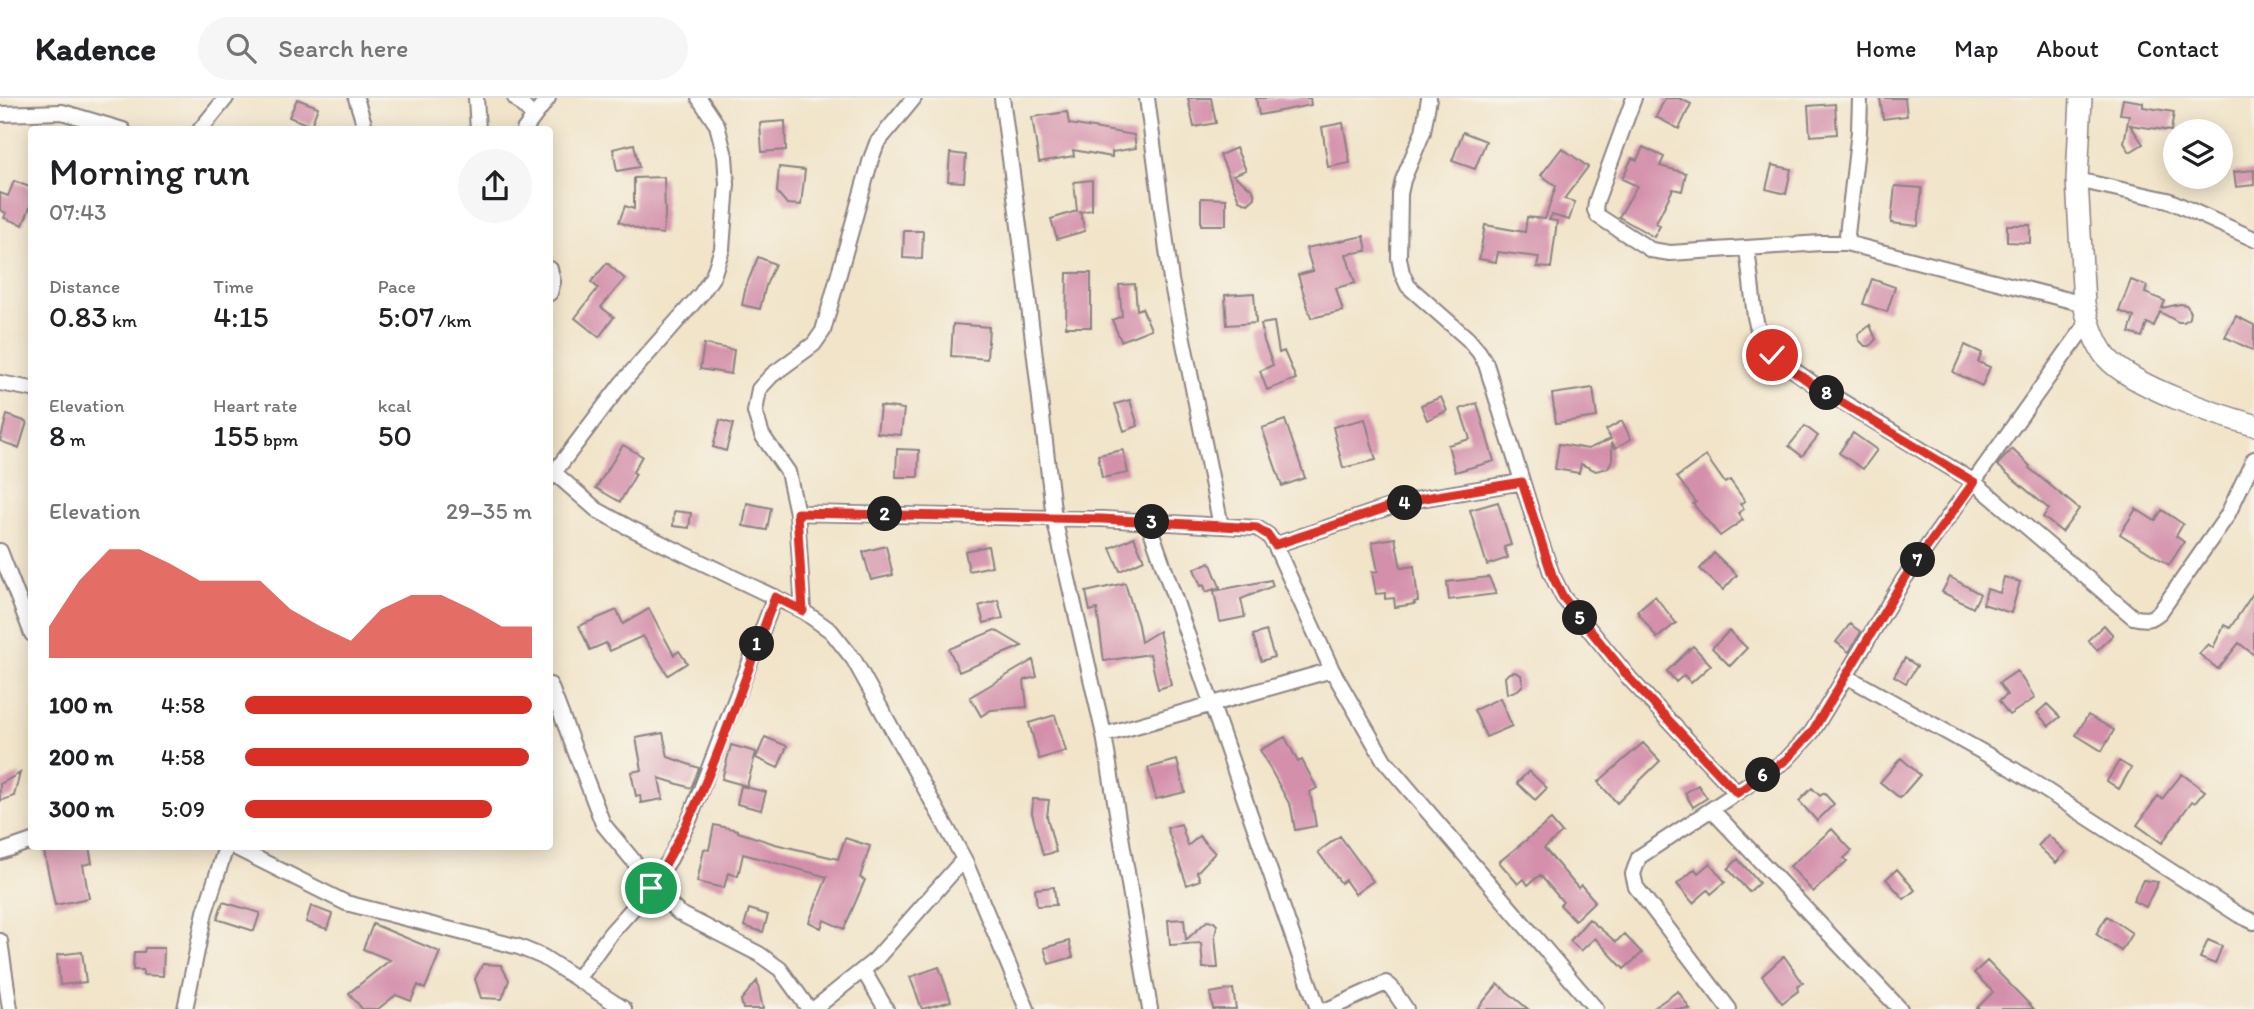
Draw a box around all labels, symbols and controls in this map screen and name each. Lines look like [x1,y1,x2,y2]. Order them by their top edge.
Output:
search box [198,17,688,80]
text: Kadence [35,29,156,68]
icon: search [222,29,260,67]
text: Search here [278,32,409,64]
text: Home [1856,34,1916,63]
text: Map [1954,34,1998,63]
text: About [2036,34,2099,63]
text: Contact [2137,34,2219,63]
map controls [2163,119,2233,189]
button: layers [2163,119,2233,189]
text: Morning run [49,149,250,195]
button: share [458,149,532,223]
text: 07:43 [49,198,107,226]
text: Distance [49,275,120,298]
text: Time [213,275,254,298]
text: Pace [378,275,416,298]
text: 0.83 [49,298,108,335]
text: 4:15 [213,298,268,335]
text: 5:07 [378,298,434,335]
text: km [108,309,137,332]
text: /km [434,309,472,332]
pin [1742,325,1802,385]
icon: check [1753,336,1791,374]
pin: 8 [1810,376,1844,410]
text: 8 [1821,381,1832,404]
text: Elevation [49,394,125,417]
text: Heart rate [213,394,297,417]
text: kcal [378,394,411,417]
text: 8 [49,417,65,454]
text: 155 [213,417,259,454]
text: 50 [378,417,412,454]
text: m [65,428,86,451]
text: bpm [259,428,298,451]
pin: 4 [1388,486,1422,520]
text: 4 [1399,491,1410,514]
pin: 2 [868,496,903,532]
text: Elevation [49,497,140,525]
text: 29–35 m [446,497,532,525]
text: 2 [880,502,890,525]
pin: 3 [1134,504,1170,540]
text: 3 [1146,510,1157,533]
pin: 7 [1900,542,1936,578]
text: 7 [1913,548,1922,571]
pin: 5 [1562,601,1598,636]
text: 5 [1575,606,1584,629]
pin: 1 [740,626,774,662]
text: 1 [752,632,761,655]
text: 100 m [49,691,113,719]
text: 4:58 [161,691,205,719]
text: 200 m [49,743,114,771]
text: 4:58 [161,743,205,771]
pin: 6 [1746,758,1780,792]
text: 6 [1757,763,1768,786]
text: 300 m [49,795,114,823]
text: 5:09 [161,795,205,823]
pin [621,858,681,918]
icon: arrive [632,869,670,907]

